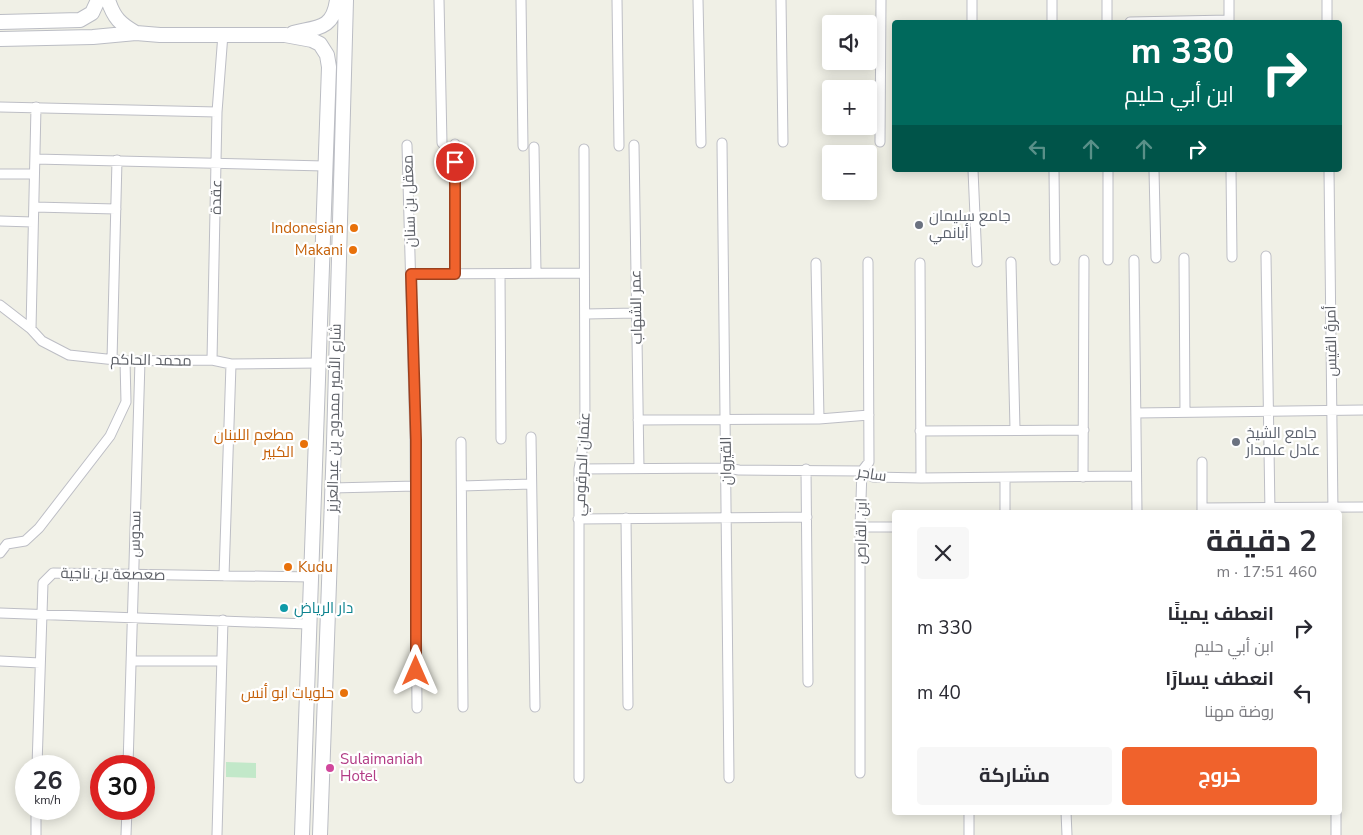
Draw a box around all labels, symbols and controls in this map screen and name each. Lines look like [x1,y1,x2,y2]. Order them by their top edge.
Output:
map controls [822,15,877,200]
button: sound [822,15,877,70]
text: 330 m [1131,28,1234,75]
icon: right [1252,40,1317,105]
button: + [822,80,877,135]
text: ابن أبي حليم [1124,80,1234,110]
icon: left [1024,135,1052,163]
icon: ahead [1077,135,1105,163]
icon: ahead [1130,135,1158,163]
icon: right [1183,135,1211,163]
pin [434,141,476,183]
button: − [822,145,877,200]
icon: arrive [441,148,469,176]
street label: معقل بن سنان [397,154,421,248]
street label: عقدة [206,179,226,215]
place label: جامع سليمان أبانمي [929,206,1011,245]
place label: Indonesian [271,218,344,238]
marker: جامع سليمان أبانمي [913,219,925,231]
marker: Indonesian [348,222,360,234]
place label: Makani [295,240,343,260]
marker: Makani [347,244,359,256]
street label: عمر الشهاب [625,270,647,344]
street label: أمرؤ القيس [1320,305,1342,377]
street label: شارع الأمير ممدوح بن عبدالعزيز [322,323,347,514]
street label: محمد الحاكم [110,349,192,371]
street label: عثمان الحرقومي [569,412,597,517]
place label: جامع الشيخ عادل علمدار [1245,423,1320,460]
place label: مطعم اللبنان الكبير [214,425,294,462]
street label: القيروان [716,436,736,486]
marker: جامع الشيخ عادل علمدار [1230,436,1242,448]
marker: مطعم اللبنان الكبير [298,438,310,450]
street label: ساجر [855,462,888,486]
street label: ابن القارص [850,498,872,564]
street label: سدوس [125,510,145,558]
text: 2 دقيقة [1206,521,1317,562]
button: close [917,527,969,579]
place label: Kudu [298,557,333,577]
marker: Kudu [282,561,294,573]
text: 460 m · 17:51 [1216,561,1317,583]
street label: صعصعة بن ناجية [60,563,166,585]
place label: دار الرياض [294,598,353,618]
text: انعطف يمينًا [1168,601,1274,627]
marker: دار الرياض [278,602,290,614]
icon: right [1289,614,1317,642]
text: 330 m [917,615,972,641]
text: ابن أبي حليم [1194,636,1274,658]
position arrow [389,644,441,696]
text: انعطف يسارًا [1165,666,1274,692]
icon: left [1289,679,1317,707]
text: 40 m [917,680,961,706]
place label: حلويات ابو أنس [241,683,334,703]
marker: حلويات ابو أنس [338,687,350,699]
text: روضة مهنا [1204,701,1274,723]
button: مشاركة [917,747,1112,805]
button: خروج [1122,747,1317,805]
place label: Sulaimaniah Hotel [340,749,423,786]
speed limit sign: 30 [90,755,155,820]
marker: Sulaimaniah Hotel [324,762,336,774]
text: 26 [32,764,63,798]
text: km/h [34,792,61,808]

